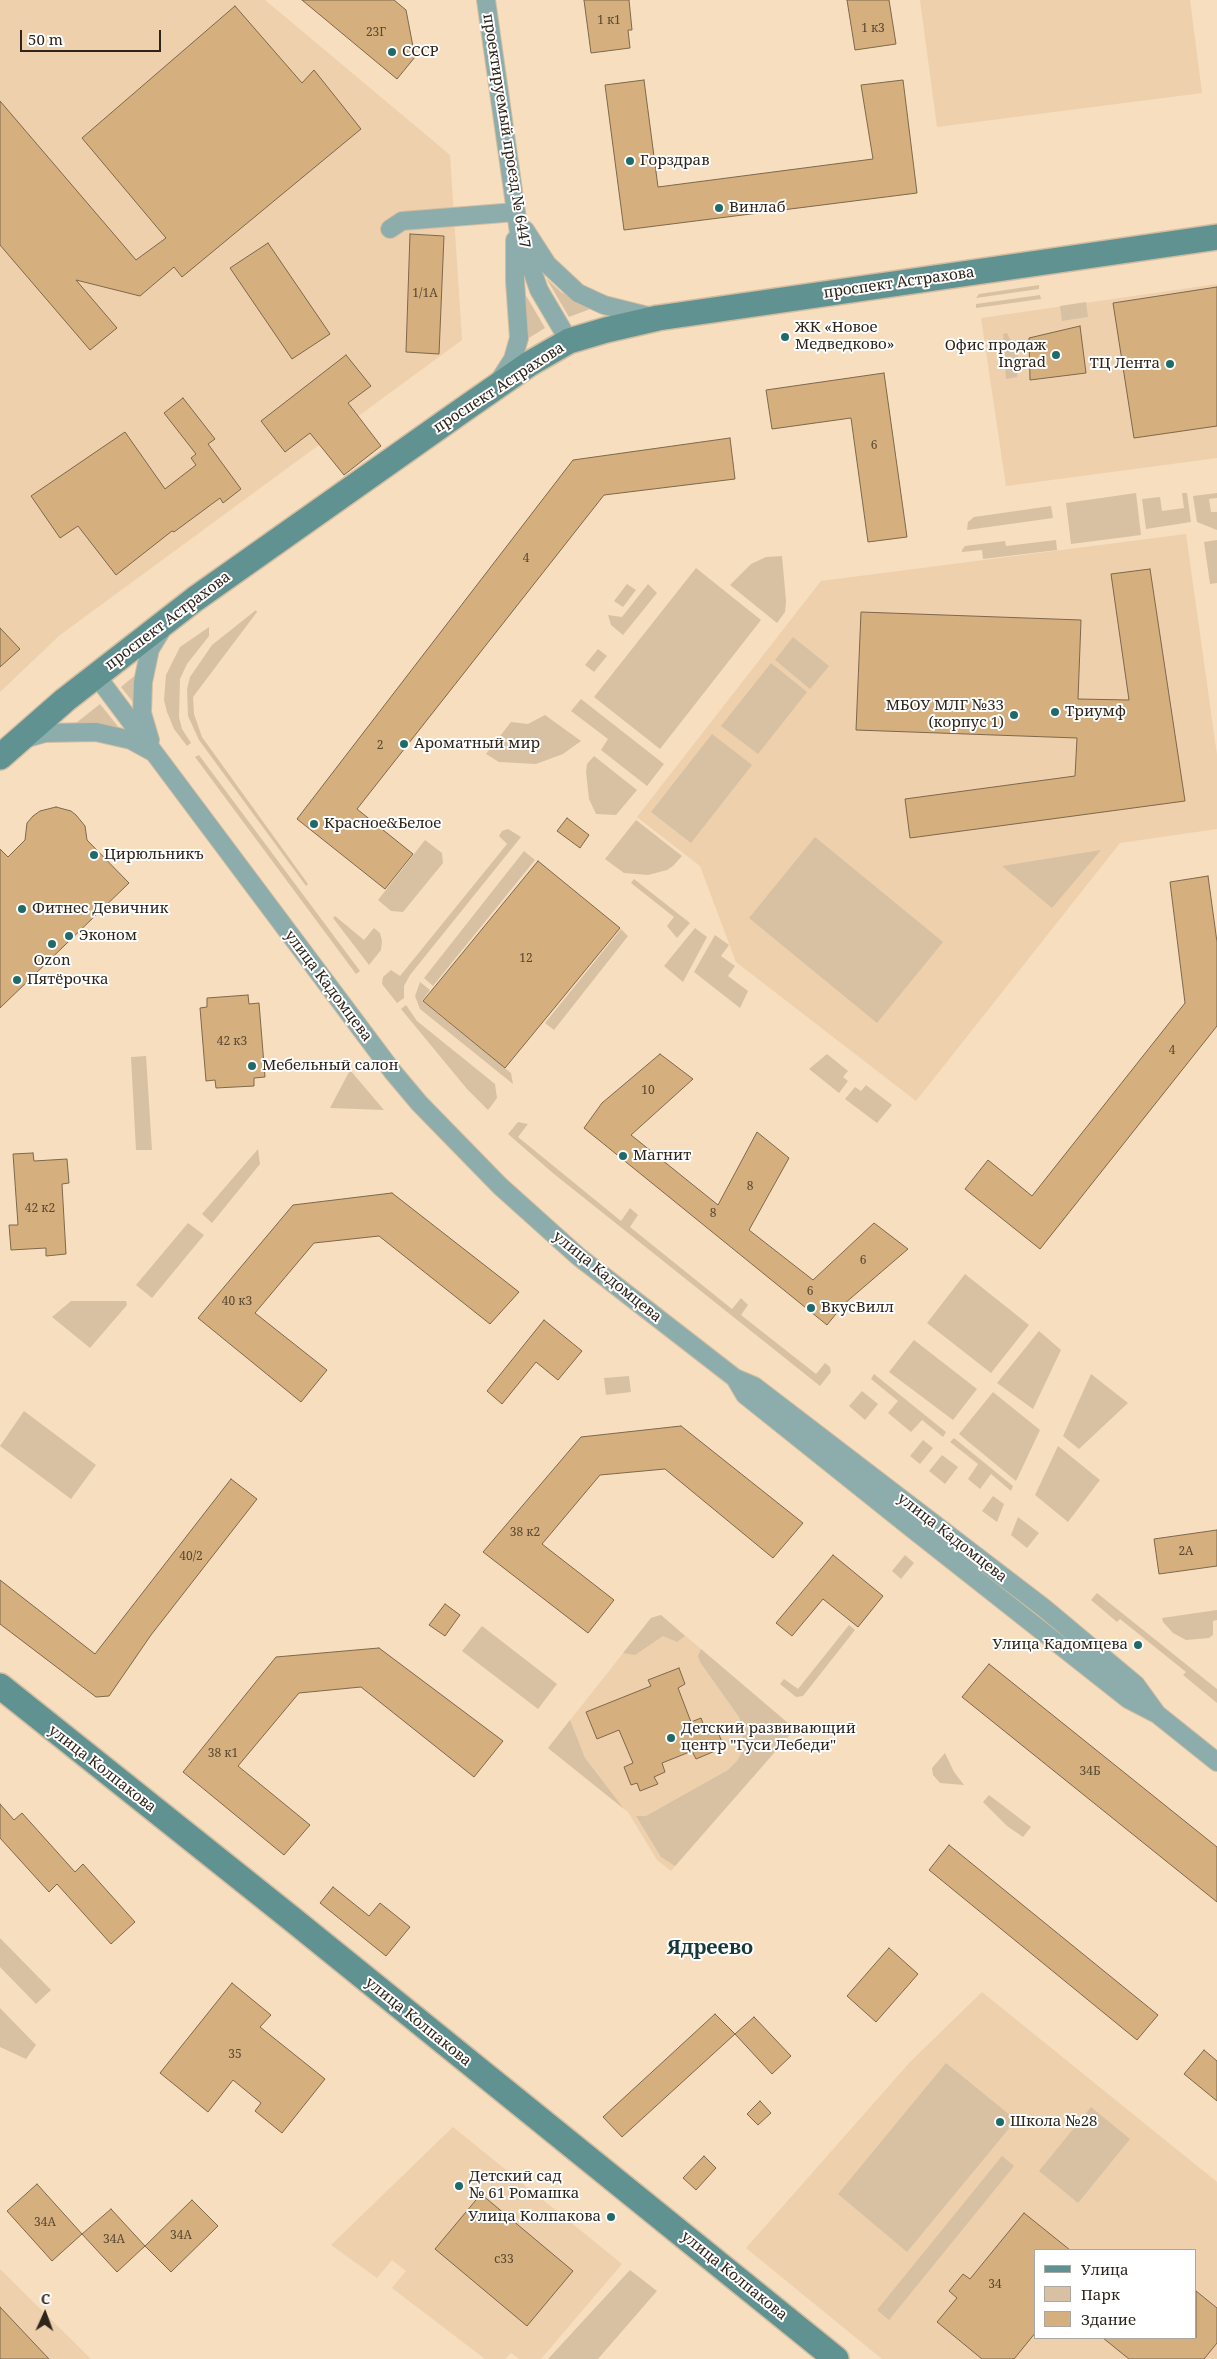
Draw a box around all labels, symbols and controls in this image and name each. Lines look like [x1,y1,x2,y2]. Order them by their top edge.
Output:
street label: проектируемый проезд № 6447 [479,12,533,250]
house number: 1 к1 [597,14,621,28]
scale bar [22,20,164,52]
house number: 1 к3 [861,22,885,36]
house number: 23Г [366,26,386,40]
text: 50 m [28,29,63,49]
place label: СССР [402,43,439,61]
marker: СССР [386,46,398,58]
place label: Горздрав [640,152,709,170]
marker: Горздрав [624,155,636,167]
place label: Винлаб [729,199,785,217]
marker: Винлаб [713,202,725,214]
street label: проспект Астрахова [822,263,976,303]
house number: 1/1А [412,287,438,301]
place label: ЖК «Новое Медведково» [795,319,894,354]
marker: ЖК «Новое Медведково» [779,331,791,343]
place label: Офис продаж Ingrad [945,337,1046,372]
street label: проспект Астрахова [430,339,568,437]
marker: Офис продаж Ingrad [1050,349,1062,361]
place label: ТЦ Лента [1089,355,1160,373]
marker: ТЦ Лента [1164,358,1176,370]
house number: 6 [871,439,877,453]
house number: 4 [523,552,529,566]
street label: проспект Астрахова [102,568,234,674]
place label: МБОУ МЛГ №33 (корпус 1) [886,697,1004,732]
place label: Триумф [1065,703,1126,721]
marker: Триумф [1049,706,1061,718]
marker: МБОУ МЛГ №33 (корпус 1) [1008,709,1020,721]
place label: Ароматный мир [414,735,540,753]
marker: Ароматный мир [398,738,410,750]
house number: 2 [377,739,383,753]
place label: Красное&Белое [324,815,441,833]
marker: Красное&Белое [308,818,320,830]
place label: Цирюльникъ [104,846,203,864]
marker: Цирюльникъ [88,849,100,861]
place label: Фитнес Девичник [32,900,168,918]
marker: Фитнес Девичник [16,903,28,915]
place label: Эконом [79,927,137,945]
street label: улица Кадомцева [280,927,376,1045]
marker: Эконом [63,930,75,942]
marker: Ozon [46,938,58,950]
place label: Ozon [33,952,71,970]
house number: 12 [519,952,533,966]
place label: Пятёрочка [27,971,108,989]
marker: Пятёрочка [11,974,23,986]
house number: 42 к3 [217,1035,247,1049]
house number: 4 [1169,1044,1175,1058]
place label: Мебельный салон [262,1057,399,1075]
marker: Мебельный салон [246,1060,258,1072]
house number: 10 [641,1084,655,1098]
place label: Магнит [633,1147,691,1165]
marker: Магнит [617,1150,629,1162]
house number: 8 [747,1180,753,1194]
house number: 42 к2 [25,1202,55,1216]
house number: 8 [710,1207,716,1221]
street label: улица Кадомцева [549,1228,665,1326]
house number: 6 [860,1254,866,1268]
house number: 6 [807,1285,813,1299]
house number: 40 к3 [222,1295,252,1309]
place label: ВкусВилл [821,1299,894,1317]
marker: ВкусВилл [805,1302,817,1314]
street label: улица Кадомцева [894,1490,1010,1586]
house number: 38 к2 [510,1526,540,1540]
house number: 2А [1178,1545,1194,1559]
house number: 40/2 [179,1550,203,1564]
place label: Улица Кадомцева [992,1636,1128,1654]
marker: Улица Кадомцева [1132,1639,1144,1651]
place label: Детский развивающий центр "Гуси Лебеди" [681,1720,856,1755]
street label: улица Колпакова [45,1721,159,1817]
marker: Детский развивающий центр "Гуси Лебеди" [665,1732,677,1744]
house number: 38 к1 [208,1747,238,1761]
house number: 34Б [1080,1765,1100,1779]
district label: Ядреево [667,1936,753,1960]
street label: улица Колпакова [361,1974,475,2070]
house number: 35 [228,2048,242,2062]
place label: Школа №28 [1010,2113,1097,2131]
marker: Школа №28 [994,2116,1006,2128]
place label: Детский сад № 61 Ромашка [469,2168,579,2203]
marker: Детский сад № 61 Ромашка [453,2180,465,2192]
place label: Улица Колпакова [468,2208,601,2226]
marker: Улица Колпакова [605,2211,617,2223]
house number: 34А [34,2216,56,2230]
street label: улица Колпакова [677,2228,791,2324]
house number: 34А [170,2229,192,2243]
house number: 34А [103,2233,125,2247]
legend [1034,2249,1197,2339]
house number: с33 [494,2253,514,2267]
text: Улица [1081,2259,1129,2279]
house number: 34 [988,2278,1002,2292]
text: Парк [1081,2284,1120,2304]
north arrow [20,2289,70,2339]
text: С [41,2289,50,2308]
text: Здание [1081,2309,1136,2329]

